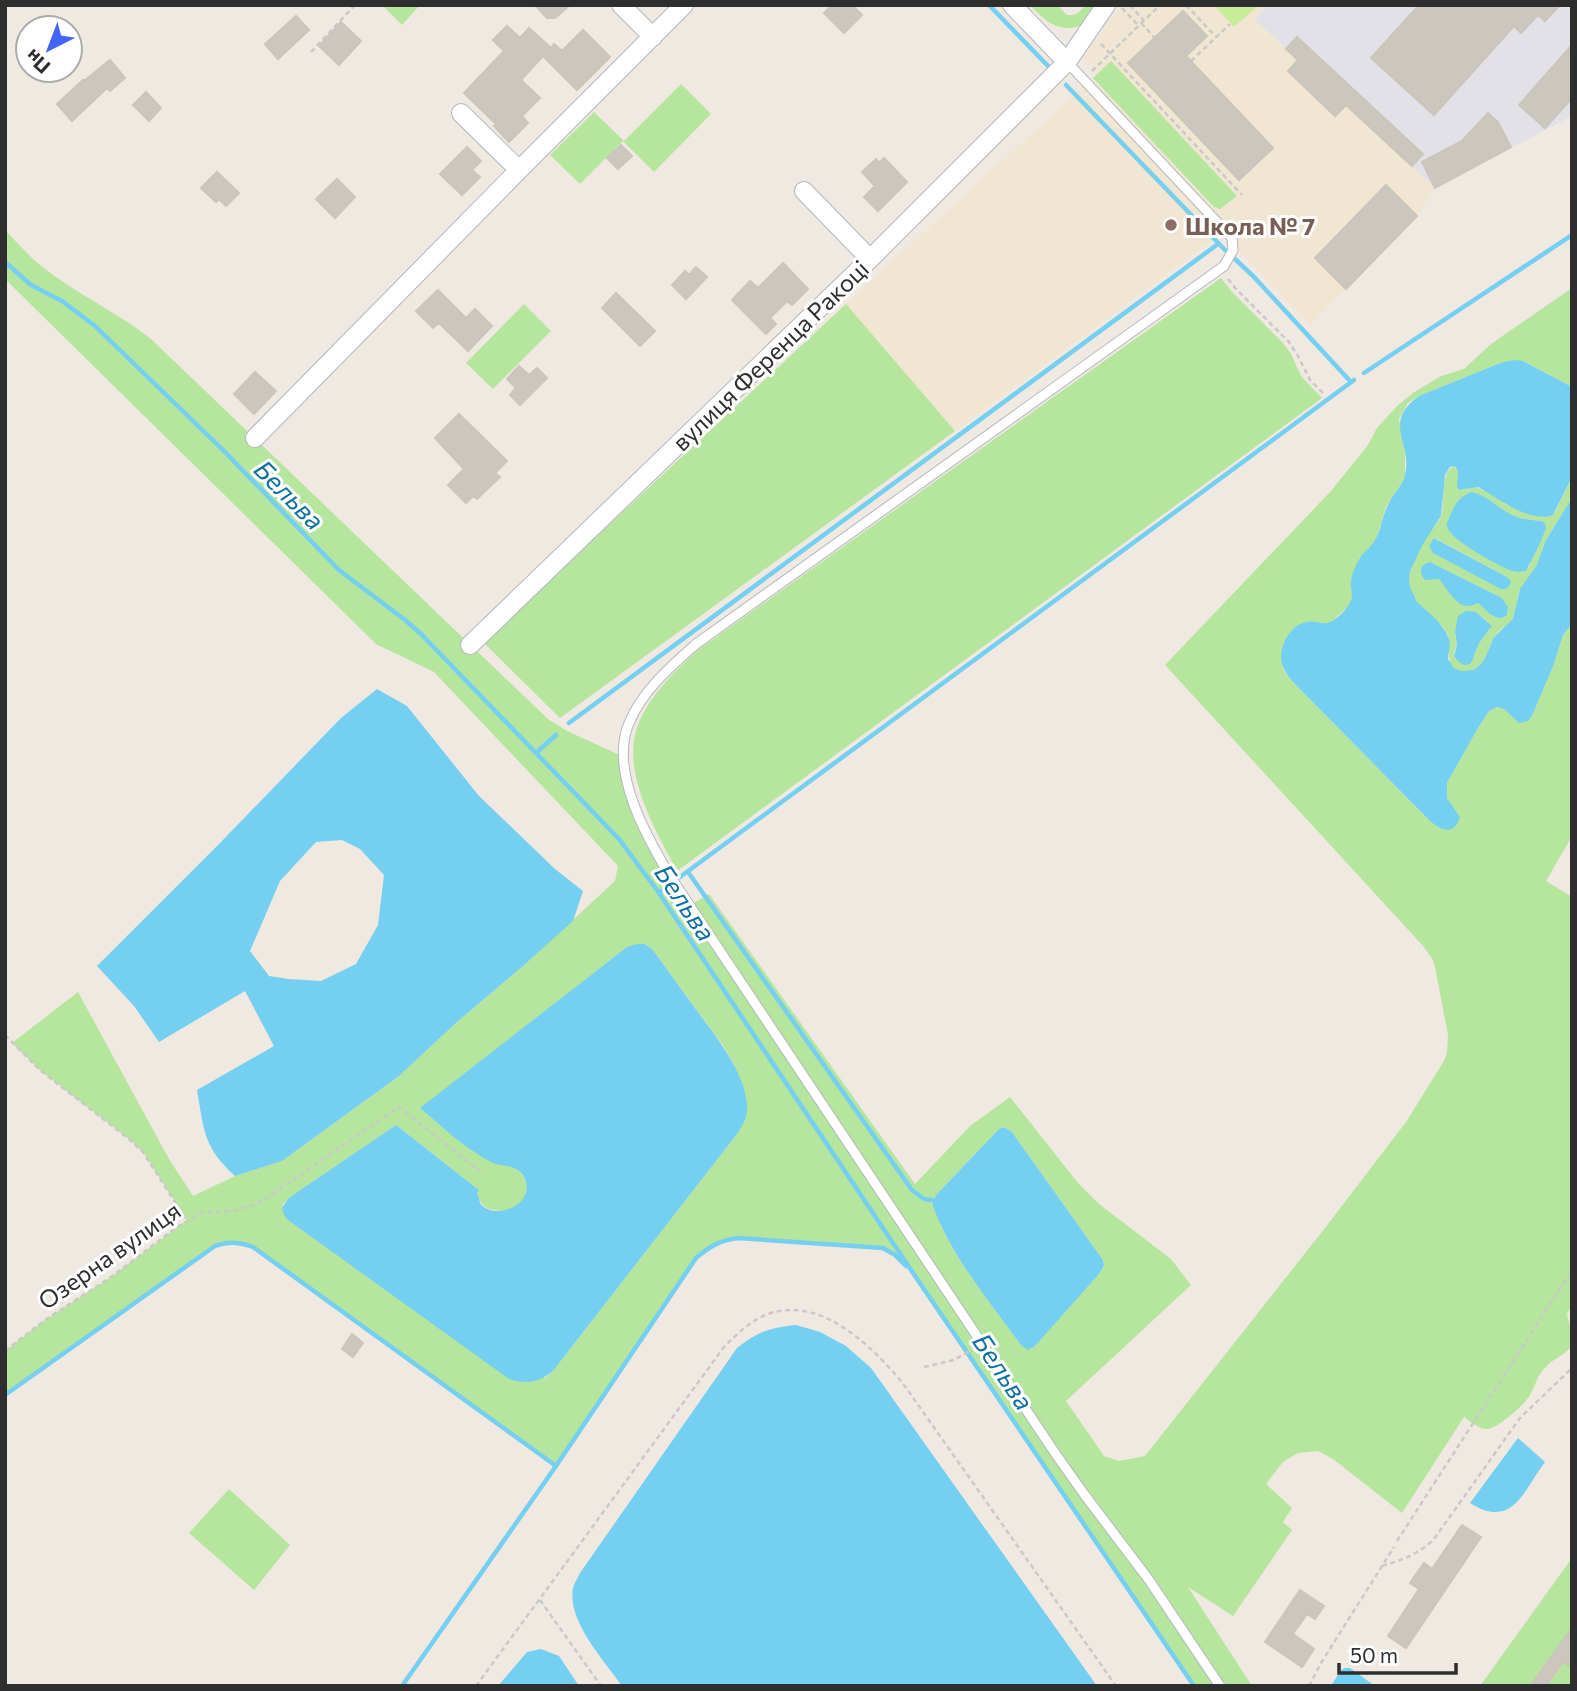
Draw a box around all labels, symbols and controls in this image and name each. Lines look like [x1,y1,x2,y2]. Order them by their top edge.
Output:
north arrow [14,14,84,84]
text: Пн [20,45,54,79]
place label: Школа № 7 [1185,211,1315,240]
marker: Школа № 7 [1163,217,1179,233]
street label: вулиця Ференца Ракоці [666,254,874,456]
water label: Бельва [249,453,331,535]
water label: Бельва [649,858,723,946]
street label: Озерна вулиця [32,1195,186,1315]
water label: Бельва [967,1327,1041,1415]
scale bar [1339,1632,1456,1676]
text: 50 m [1350,1642,1398,1667]

